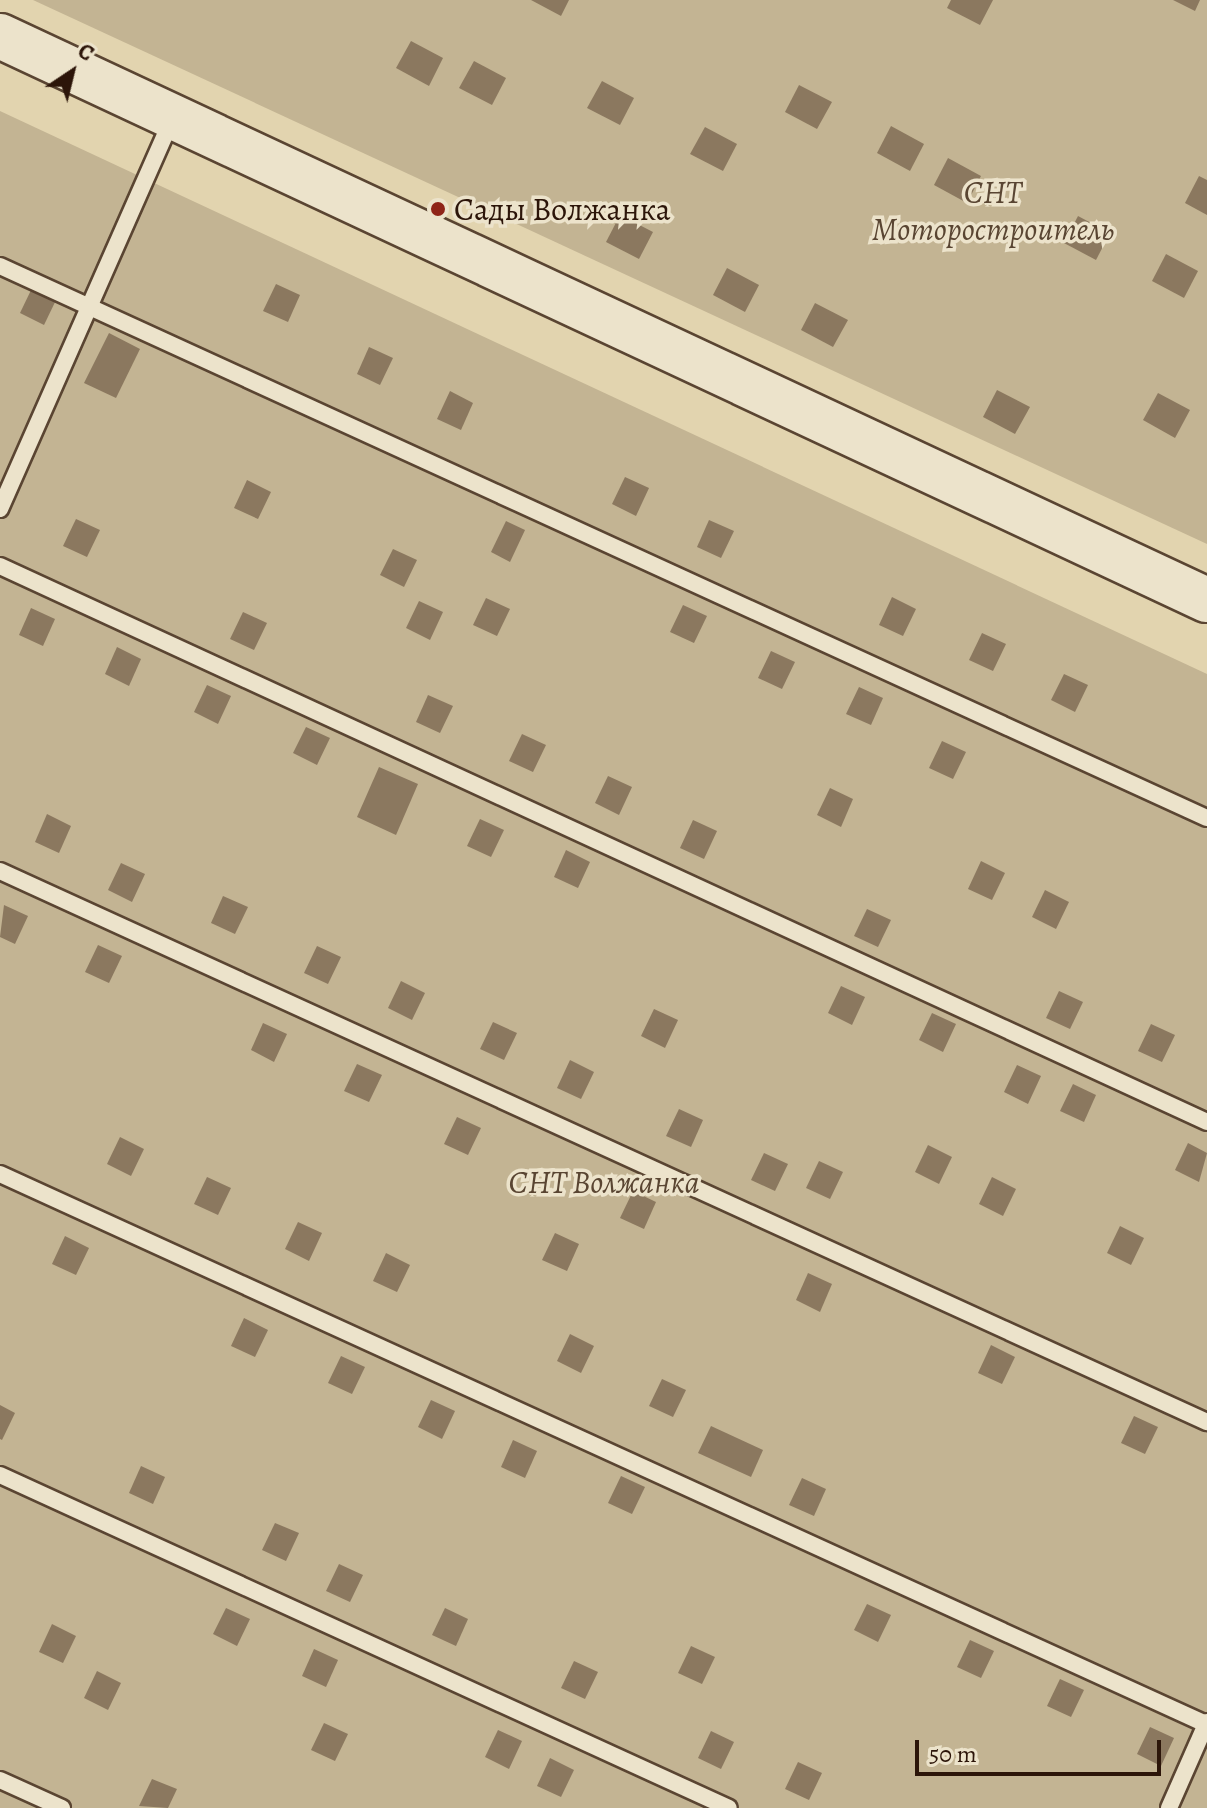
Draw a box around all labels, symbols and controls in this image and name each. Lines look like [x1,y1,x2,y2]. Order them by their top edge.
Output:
north arrow [32,32,112,112]
text: С [72,36,100,69]
park label: СНТ Моторостроитель [872,174,1114,249]
place label: Сады Волжанка [454,190,671,228]
marker: Сады Волжанка [429,200,447,218]
park label: СНТ Волжанка [508,1163,700,1201]
scale bar [919,1724,1165,1774]
text: 50 m [929,1738,977,1770]

